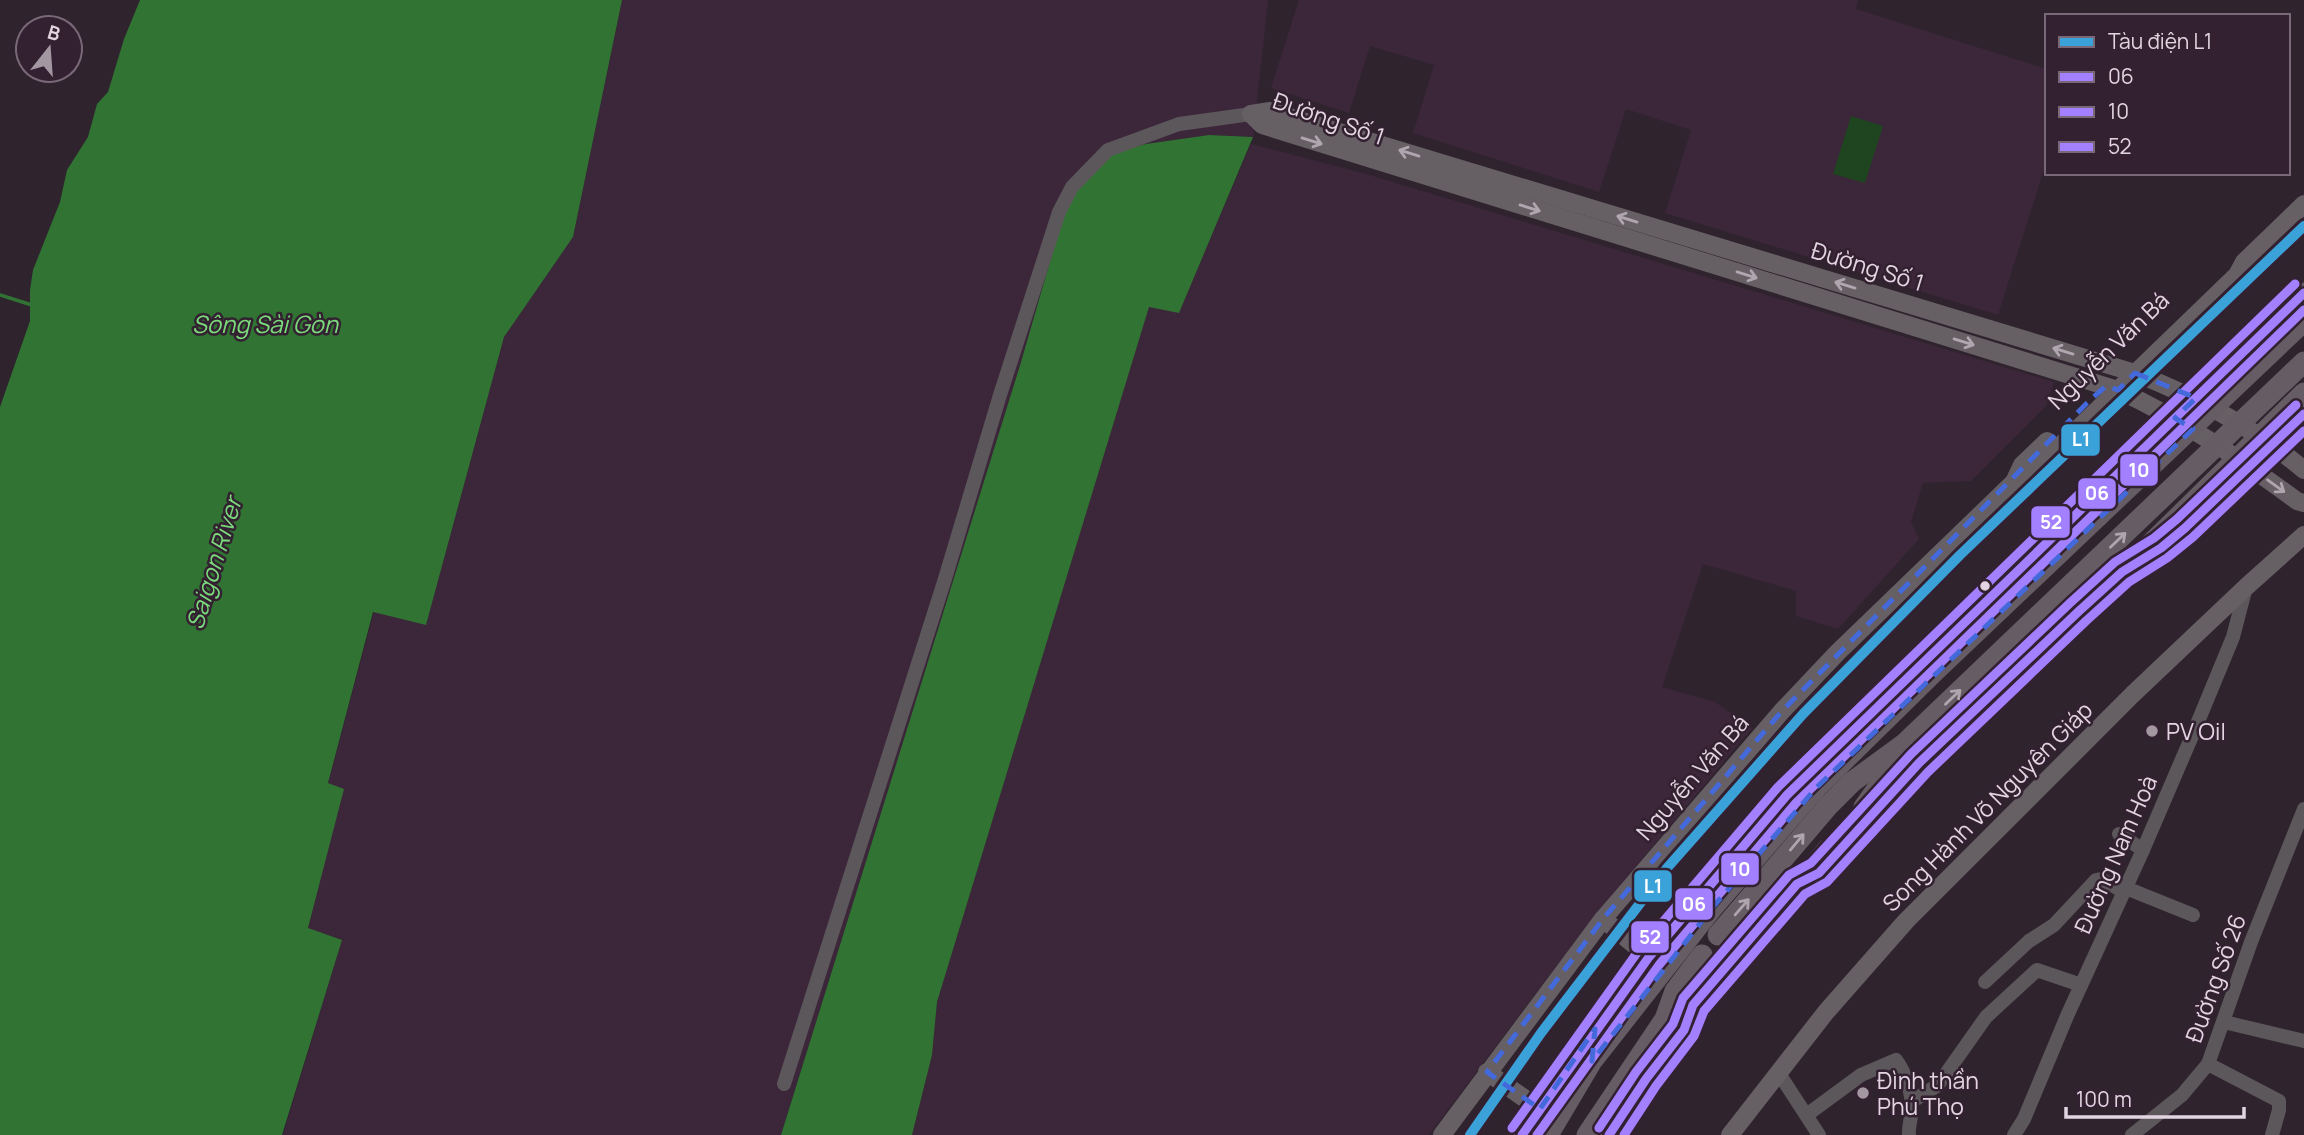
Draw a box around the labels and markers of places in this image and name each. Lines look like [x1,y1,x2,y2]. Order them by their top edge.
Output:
unlabelled marker [1978,579,1992,593]
place label: PV Oil [2166,715,2226,747]
marker: PV Oil [2144,723,2160,739]
place label: Đình thần Phú Thọ [1877,1064,1979,1122]
marker: Đình thần Phú Thọ [1855,1085,1871,1101]

